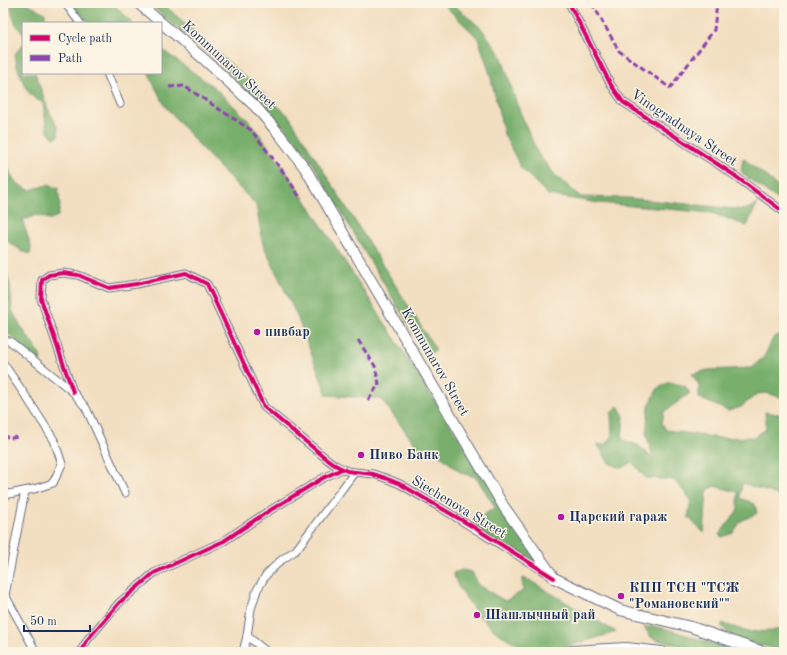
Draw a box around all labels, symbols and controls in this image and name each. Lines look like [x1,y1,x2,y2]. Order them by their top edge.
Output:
street label: Kommunarov Street [180,18,279,112]
legend [22,22,162,74]
text: Cycle path [58,33,113,45]
text: Path [58,53,83,65]
street label: Vinogradnaya Street [628,87,740,169]
street label: Kommunarov Street [398,306,472,419]
place label: пивбар [265,325,310,339]
marker: пивбар [252,327,262,337]
place label: Пиво Банк [369,448,439,462]
marker: Пиво Банк [356,450,366,460]
street label: Siechenova Street [409,473,509,541]
place label: Царский гараж [569,510,667,524]
marker: Царский гараж [556,512,566,522]
place label: КПП ТСН "ТСЖ "Романовский"" [629,581,739,611]
marker: КПП ТСН "ТСЖ "Романовский"" [616,591,626,601]
scale bar [24,607,90,633]
place label: Шашлычный рай [485,608,596,622]
marker: Шашлычный рай [472,610,482,620]
text: 50 m [30,615,57,628]

